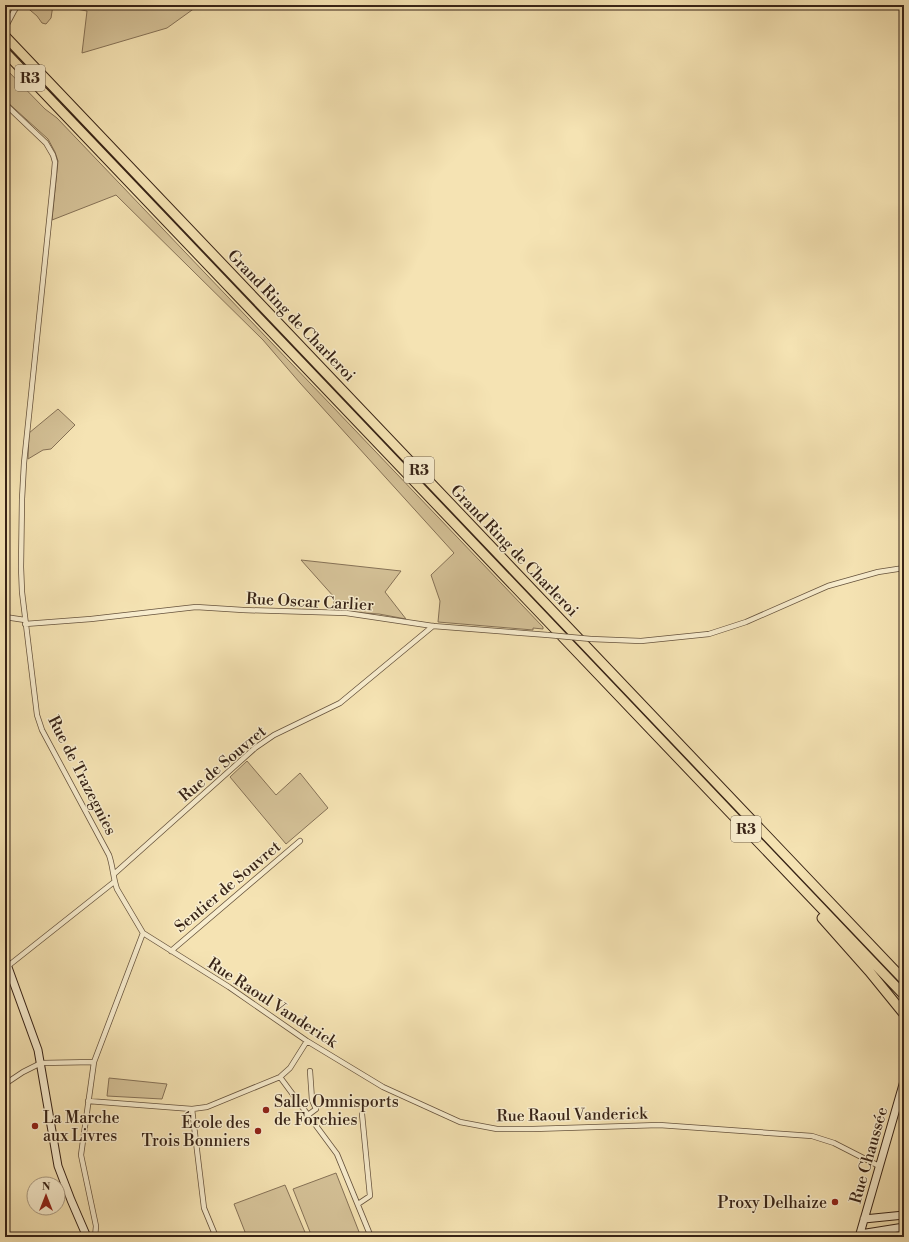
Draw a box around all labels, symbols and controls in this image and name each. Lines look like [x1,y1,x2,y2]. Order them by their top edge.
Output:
road number: R3 [15,65,45,91]
street label: Grand Ring de Charleroi [223,246,359,386]
road number: R3 [404,457,434,483]
street label: Grand Ring de Charleroi [446,481,582,621]
street label: Rue Oscar Carlier [245,589,375,615]
street label: Rue de Trazegnies [43,712,121,839]
street label: Rue de Souvret [175,721,271,806]
road number: R3 [731,816,761,842]
street label: Sentier de Souvret [171,836,285,937]
street label: Rue Raoul Vanderick [204,953,343,1053]
place label: Salle Omnisports de Forchies [274,1092,399,1130]
street label: Rue Raoul Vanderick [496,1104,649,1126]
marker: Salle Omnisports de Forchies [261,1105,271,1115]
street label: Rue Chaussée [846,1105,892,1206]
place label: La Marche aux Livres [43,1108,120,1146]
place label: École des Trois Bonniers [142,1111,250,1151]
marker: La Marche aux Livres [30,1121,40,1131]
marker: École des Trois Bonniers [253,1126,263,1136]
north arrow [26,1176,66,1216]
text: N [42,1180,51,1194]
place label: Proxy Delhaize [718,1193,827,1213]
marker: Proxy Delhaize [830,1197,840,1207]

